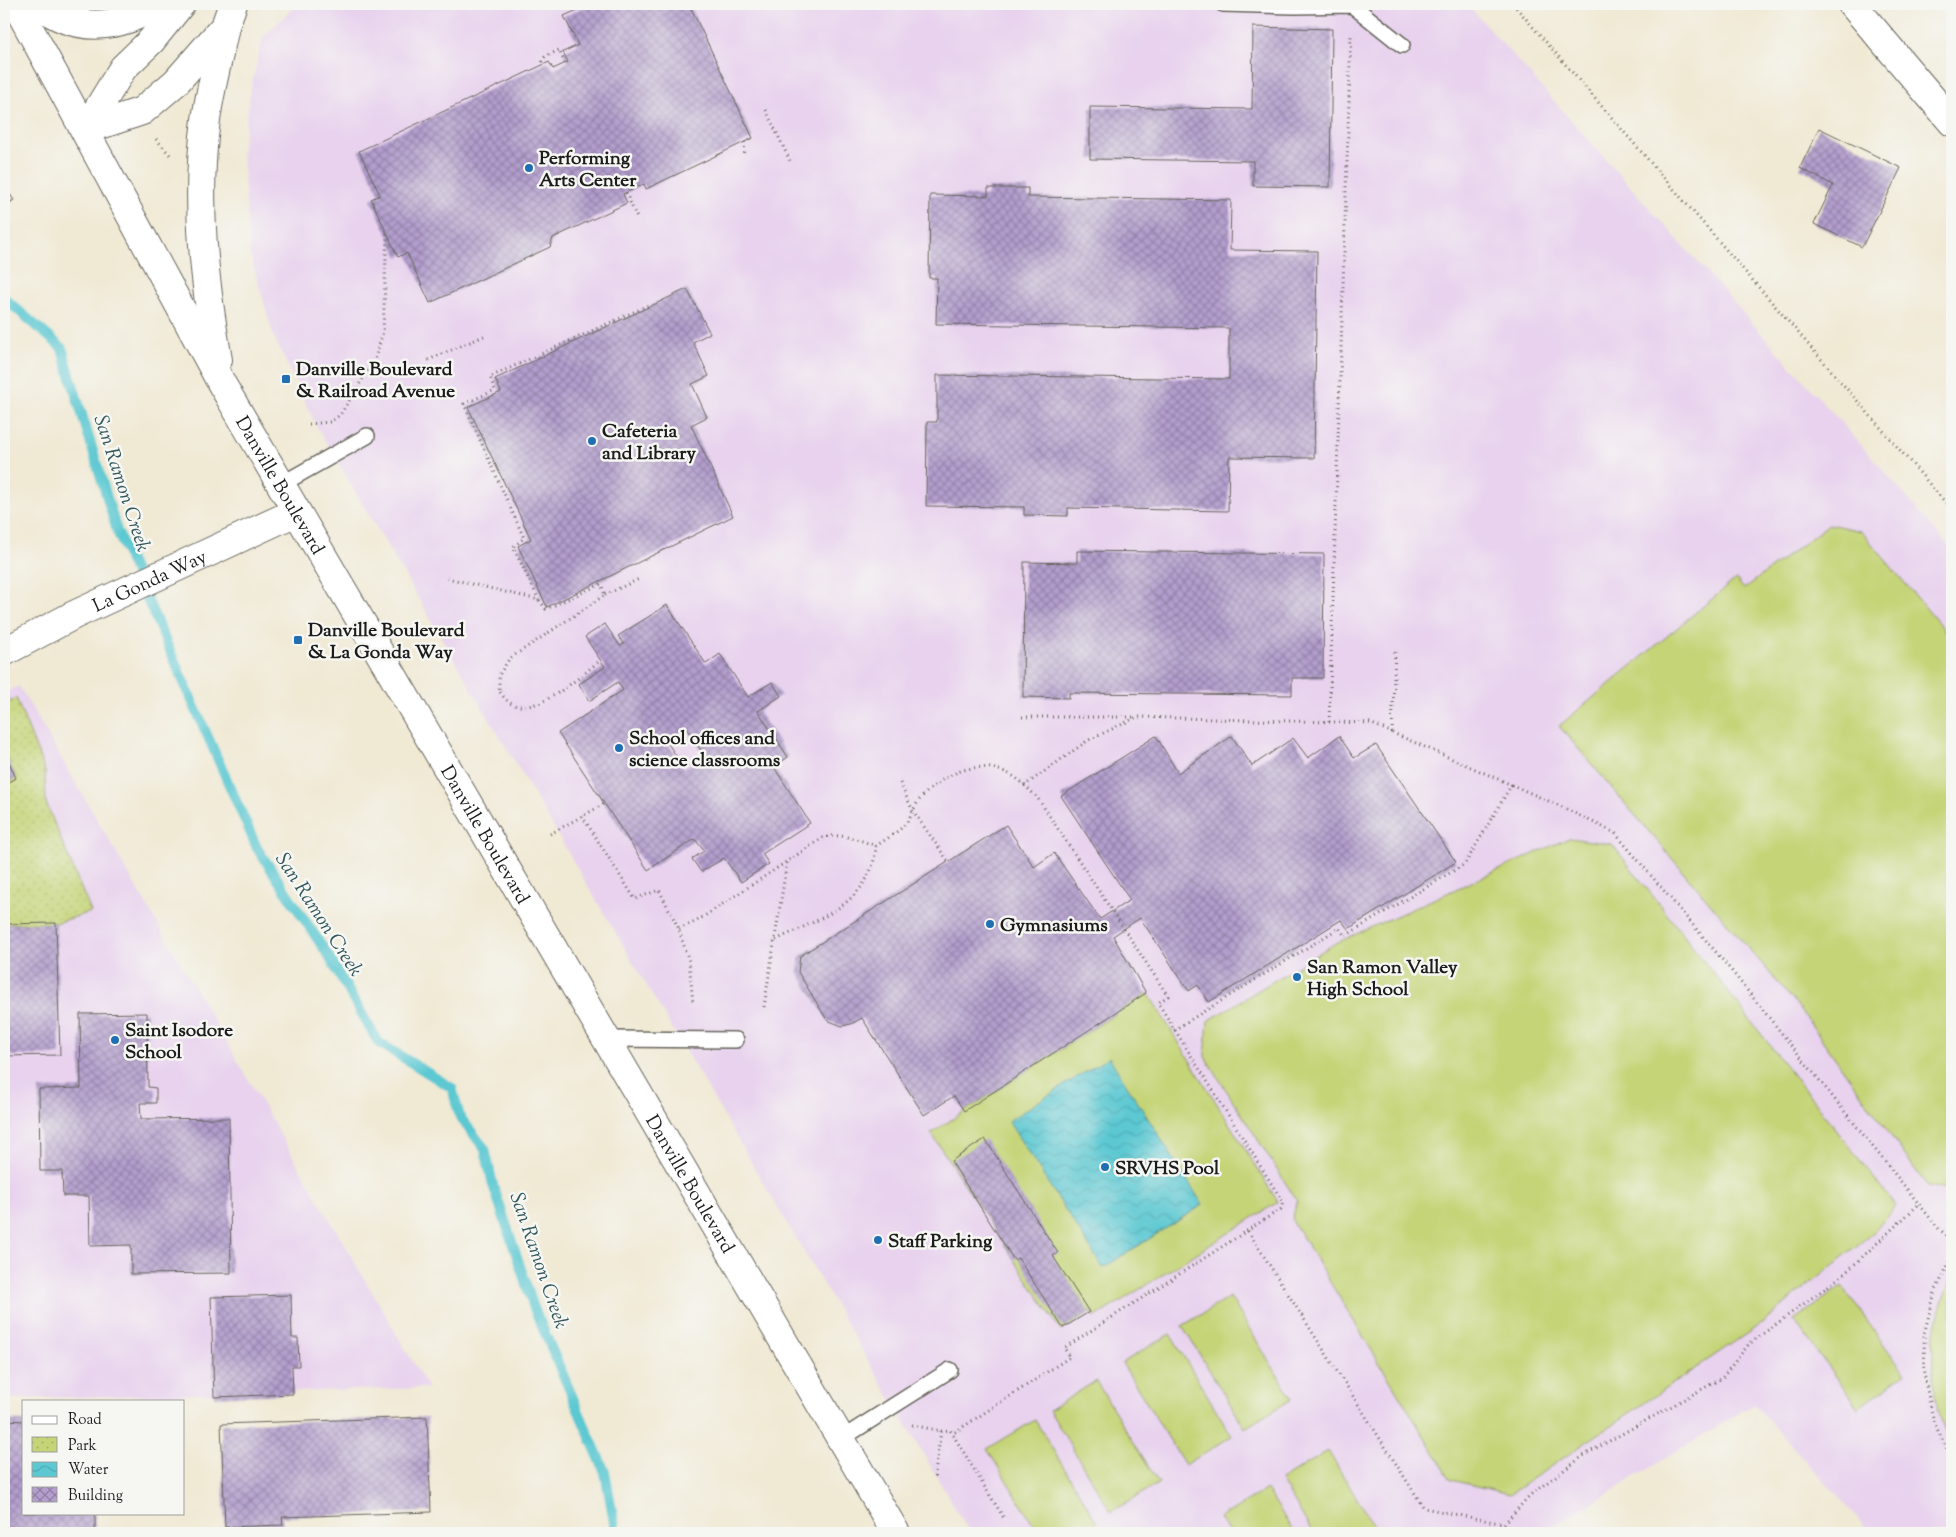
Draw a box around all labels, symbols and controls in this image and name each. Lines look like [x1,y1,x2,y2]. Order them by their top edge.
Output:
place label: Performing Arts Center [539,146,637,195]
marker: Performing Arts Center [523,162,535,174]
place label: Danville Boulevard & Railroad Avenue [296,357,455,406]
marker: Danville Boulevard & Railroad Avenue [280,373,292,385]
water label: San Ramon Creek [85,412,156,556]
street label: Danville Boulevard [228,412,330,561]
place label: Cafeteria and Library [602,419,696,468]
marker: Cafeteria and Library [586,435,598,447]
street label: La Gonda Way [89,544,212,621]
place label: Danville Boulevard & La Gonda Way [308,618,465,667]
marker: Danville Boulevard & La Gonda Way [292,634,304,646]
place label: School offices and science classrooms [629,726,781,775]
marker: School offices and science classrooms [613,742,625,754]
street label: Danville Boulevard [432,761,535,910]
water label: San Ramon Creek [267,848,369,983]
place label: Gymnasiums [1000,913,1108,940]
marker: Gymnasiums [984,918,996,930]
place label: San Ramon Valley High School [1307,955,1458,1004]
marker: San Ramon Valley High School [1291,971,1303,983]
place label: Saint Isodore School [125,1018,233,1067]
marker: Saint Isodore School [109,1034,121,1046]
street label: Danville Boulevard [637,1110,740,1259]
place label: SRVHS Pool [1115,1156,1220,1183]
marker: SRVHS Pool [1099,1161,1111,1173]
water label: San Ramon Creek [501,1189,575,1333]
place label: Staff Parking [888,1229,993,1256]
marker: Staff Parking [872,1234,884,1246]
legend [22,1400,185,1514]
text: Road [68,1410,102,1431]
text: Park [68,1436,97,1457]
text: Water [68,1460,109,1481]
text: Building [68,1486,123,1507]

